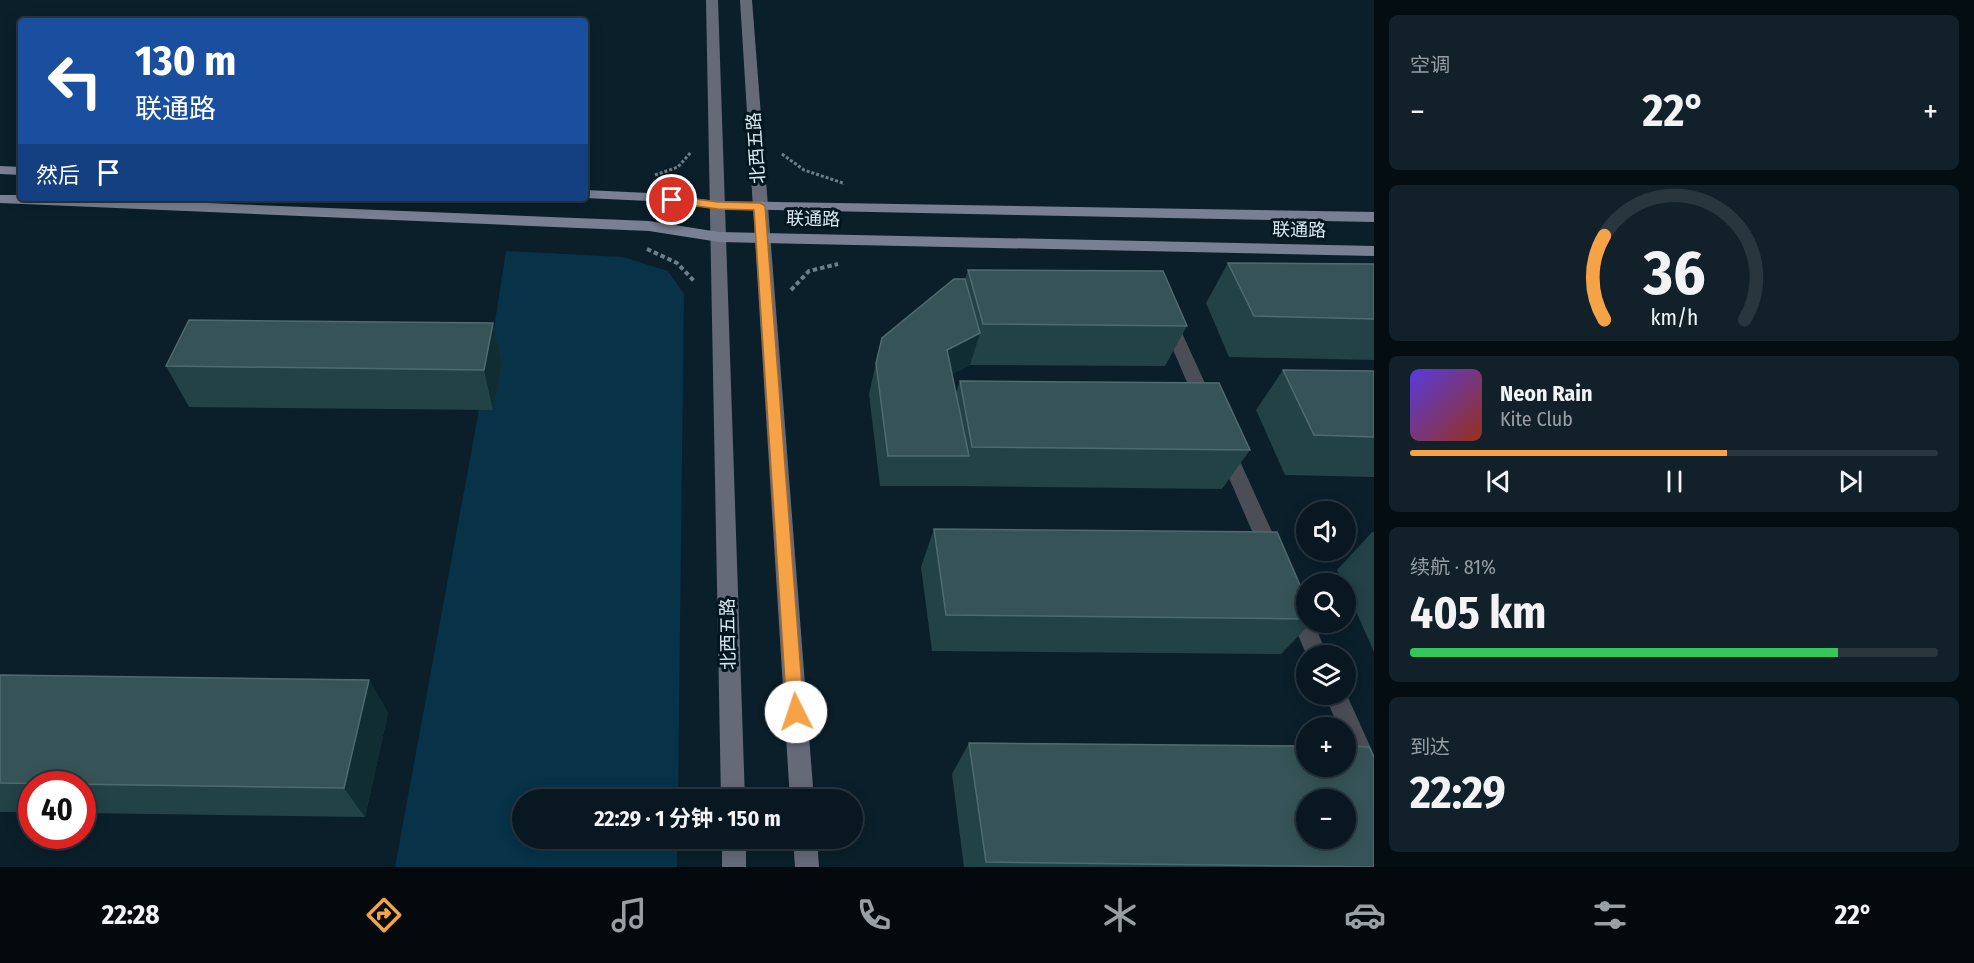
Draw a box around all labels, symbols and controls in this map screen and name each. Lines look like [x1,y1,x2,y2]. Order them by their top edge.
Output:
text: 130 m [135,36,236,86]
icon: left [36,42,114,120]
text: 空调 [1410,53,1450,77]
text: 22° [1643,84,1705,138]
text: − [1410,92,1425,132]
text: + [1923,92,1938,132]
text: 联通路 [135,93,216,125]
street label: 北西五路 [743,111,769,185]
icon: arrive [92,156,125,189]
text: 然后 [36,162,80,189]
pin [646,174,697,225]
icon: arrive [655,183,688,216]
street label: 联通路 [786,208,840,230]
street label: 联通路 [1272,219,1326,241]
text: 36 [1642,236,1705,311]
text: km/h [1650,306,1698,332]
text: Neon Rain [1500,380,1593,407]
text: Kite Club [1500,407,1573,431]
icon: previous [1482,465,1515,498]
icon: pause [1658,465,1691,498]
icon: next [1834,465,1867,498]
map controls [1296,501,1356,849]
button: sound [1296,501,1356,561]
text: 续航 · 81% [1410,555,1496,579]
button: search [1296,573,1356,633]
text: 405 km [1410,586,1546,640]
street label: 北西五路 [716,598,740,670]
button: layers [1296,645,1356,705]
position arrow [764,680,828,744]
button: + [1296,717,1356,777]
text: 到达 [1410,735,1450,759]
text: 22:29 [1410,766,1506,820]
speed limit sign: 40 [18,771,96,849]
button: − [1296,789,1356,849]
text: 22:29 · 1 分钟 · 150 m [594,805,781,832]
icon: directions [363,894,405,936]
icon: music [608,894,650,936]
icon: phone [853,894,895,936]
icon: climate [1099,894,1141,936]
icon: car [1344,894,1386,936]
icon: filters [1589,894,1631,936]
text: 22:28 [102,899,160,931]
text: 22° [1835,899,1872,931]

